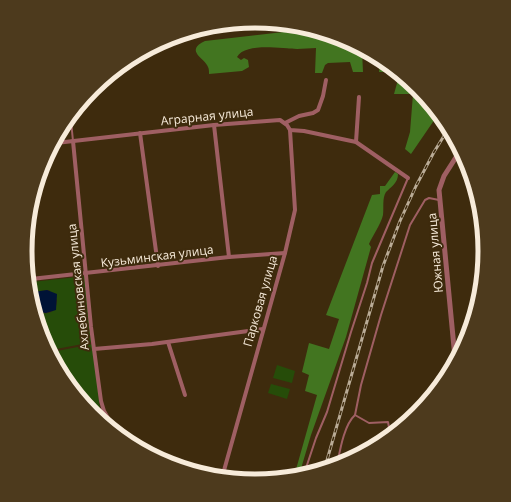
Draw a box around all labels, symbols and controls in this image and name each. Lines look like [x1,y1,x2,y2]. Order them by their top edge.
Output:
street label: Аграрная улица [160,103,254,129]
street label: Южная улица [423,212,447,294]
street label: Ахлебиновская улица [63,223,93,351]
street label: Кузьминская улица [100,241,214,271]
street label: Парковая улица [239,253,281,349]

